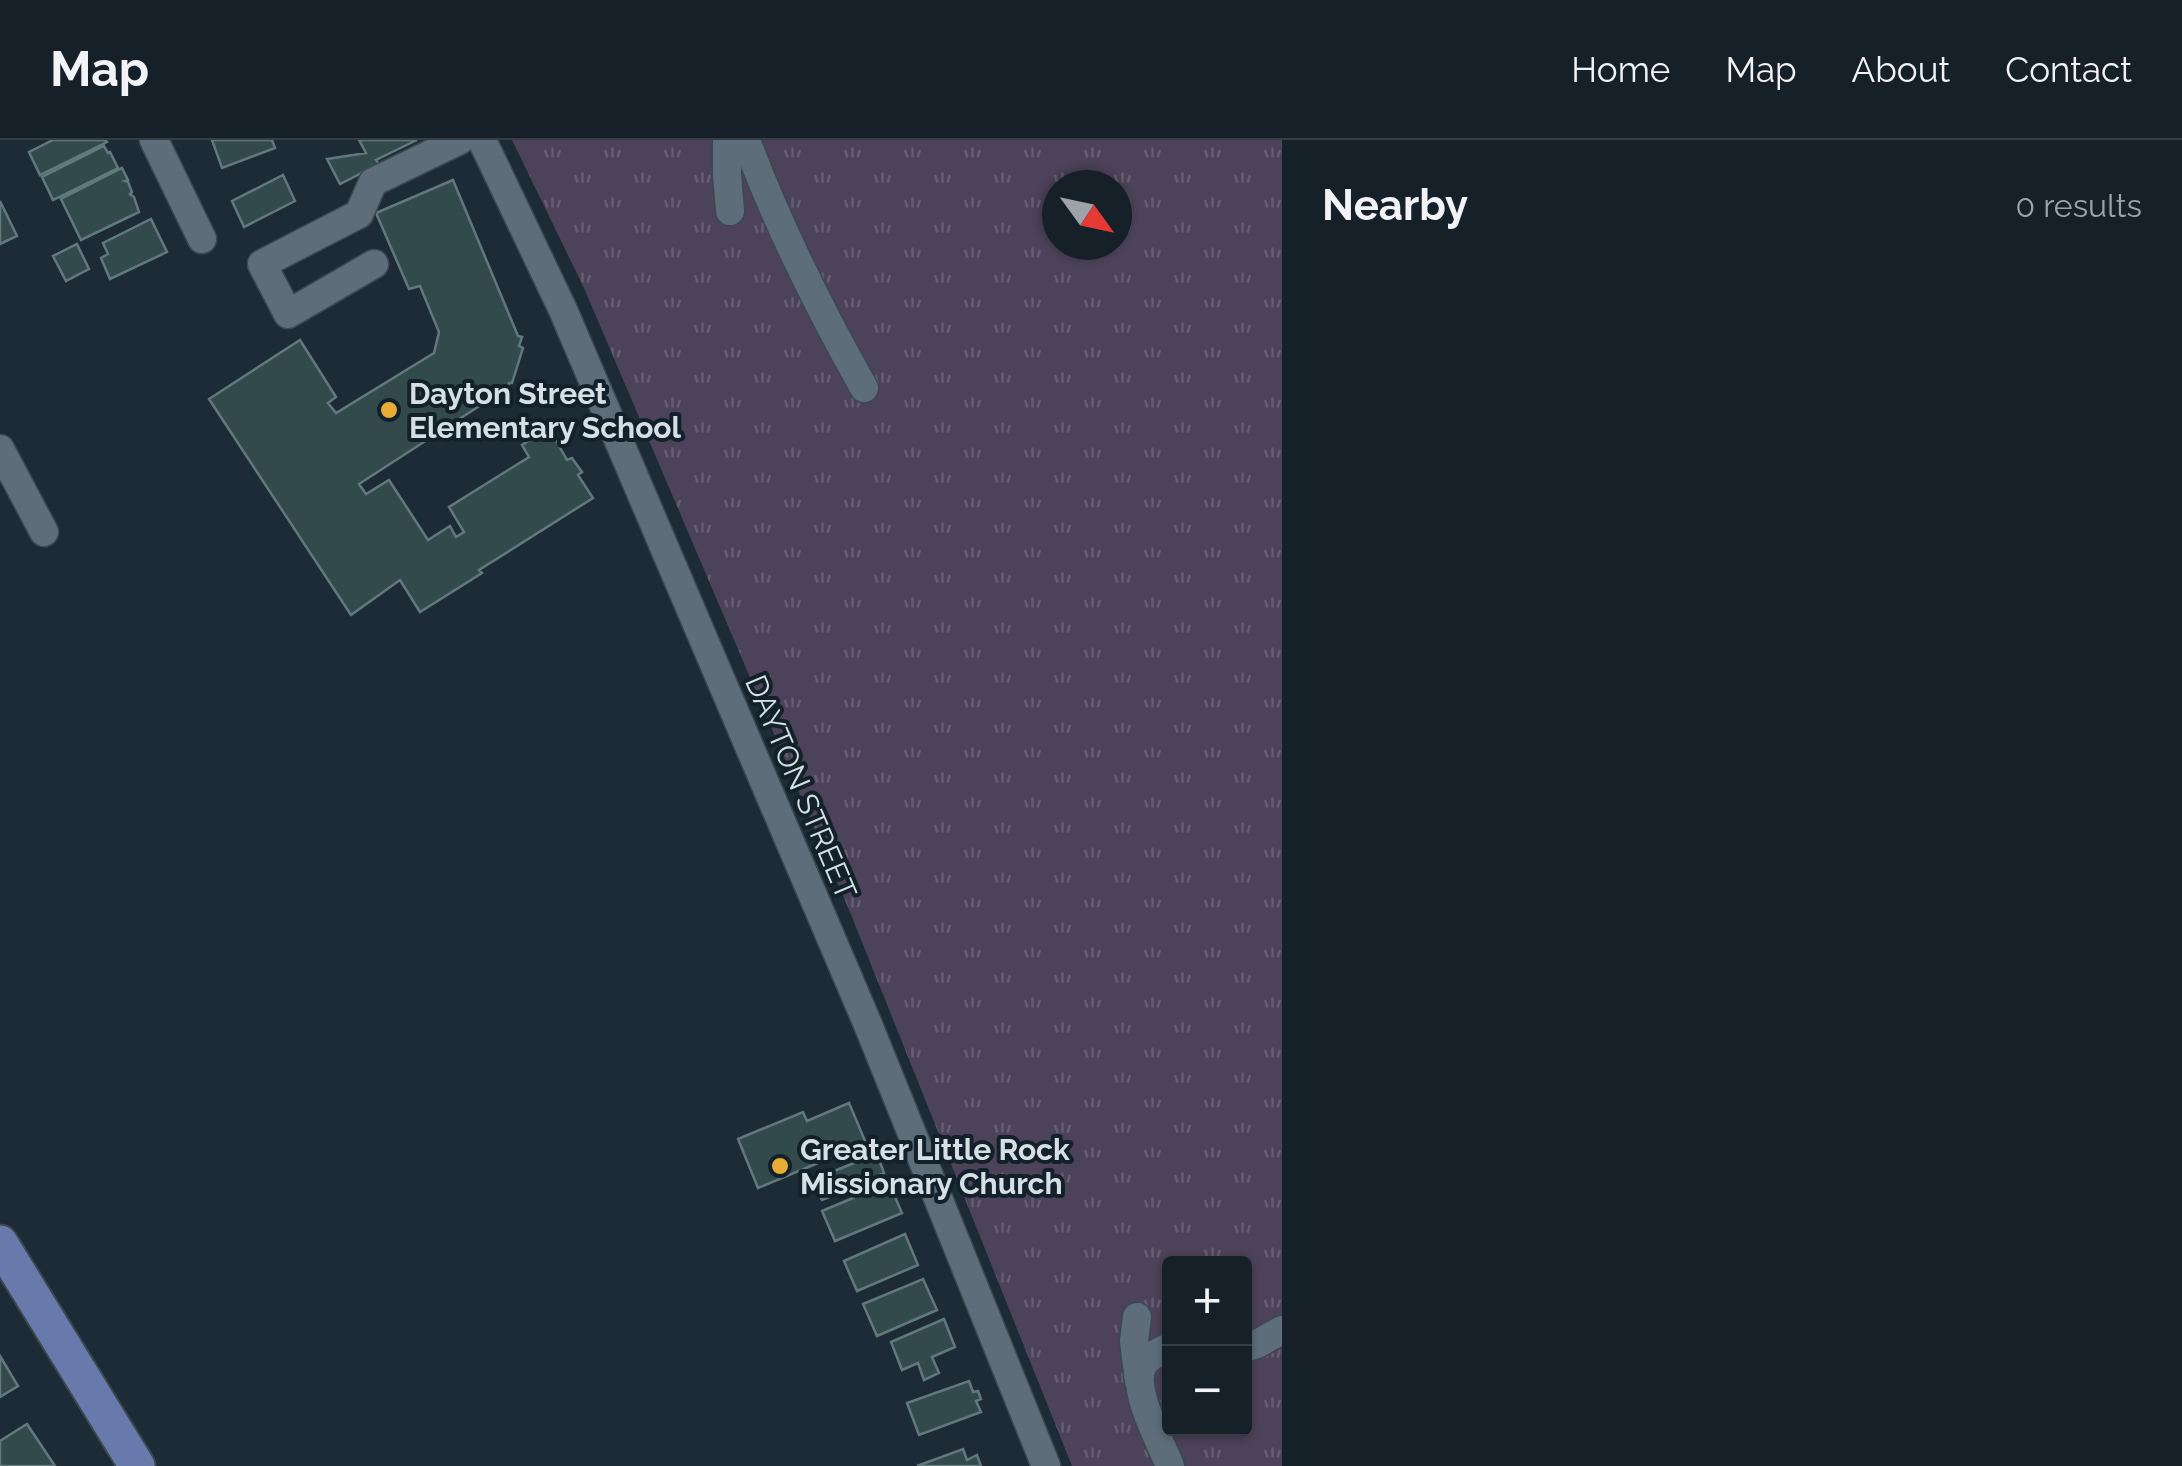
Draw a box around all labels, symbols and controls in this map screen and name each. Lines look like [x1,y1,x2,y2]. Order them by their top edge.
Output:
text: Map [50,41,149,97]
text: Home [1571,49,1670,90]
text: Map [1725,49,1797,90]
text: About [1852,49,1950,90]
text: Contact [2005,49,2132,90]
north arrow [1042,170,1132,260]
text: Nearby [1322,181,1468,230]
text: 0 results [2015,187,2142,224]
place label: Dayton Street Elementary School [409,376,682,445]
marker: Dayton Street Elementary School [378,399,400,421]
street label: DAYTON STREET [738,670,864,904]
place label: Greater Little Rock Missionary Church [800,1132,1070,1201]
marker: Greater Little Rock Missionary Church [769,1155,791,1177]
map controls [1162,1256,1252,1436]
button: + [1162,1256,1252,1346]
button: − [1162,1346,1252,1436]

